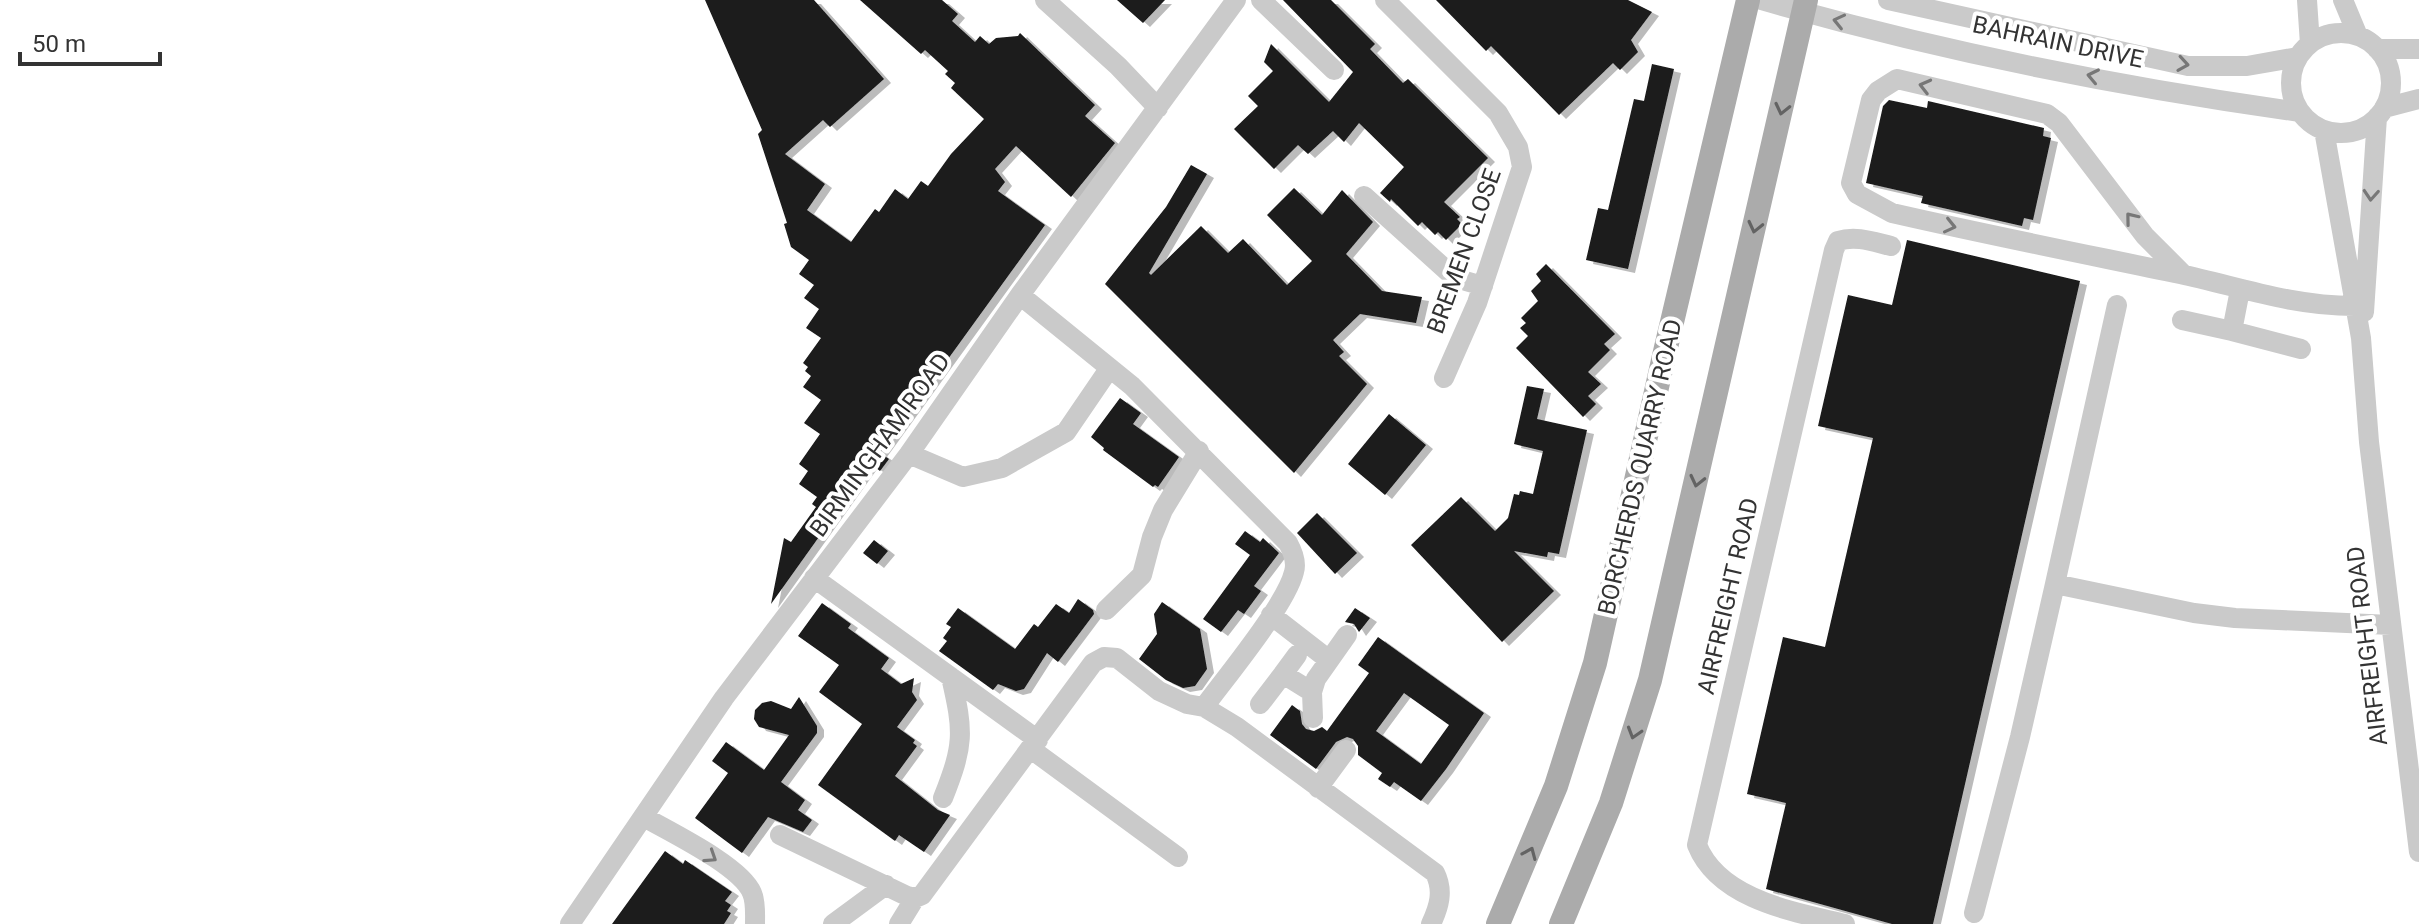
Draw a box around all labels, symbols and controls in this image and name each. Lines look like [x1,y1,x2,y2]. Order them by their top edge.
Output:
street label: BAHRAIN DRIVE [1970,10,2146,74]
one-way arrow [1833,13,1846,30]
scale bar [20,16,160,66]
text: 50 m [32,30,86,58]
one-way arrow [2177,55,2190,72]
one-way arrow [2087,68,2100,85]
one-way arrow [1918,78,1932,95]
one-way arrow [1774,102,1791,115]
street label: BREMEN CLOSE [1421,165,1507,337]
one-way arrow [2363,189,2380,202]
one-way arrow [2126,212,2140,227]
one-way arrow [1943,217,1956,234]
one-way arrow [1747,220,1764,233]
street label: BORCHERDS QUARRY ROAD [1592,316,1688,618]
street label: BIRMINGHAM ROAD [804,348,956,542]
one-way arrow [1689,473,1706,487]
street label: AIRFREIGHT ROAD [1692,495,1764,697]
street label: AIRFREIGHT ROAD [2341,545,2393,747]
one-way arrow [1627,725,1643,739]
one-way arrow [703,847,717,862]
one-way arrow [1520,847,1536,861]

